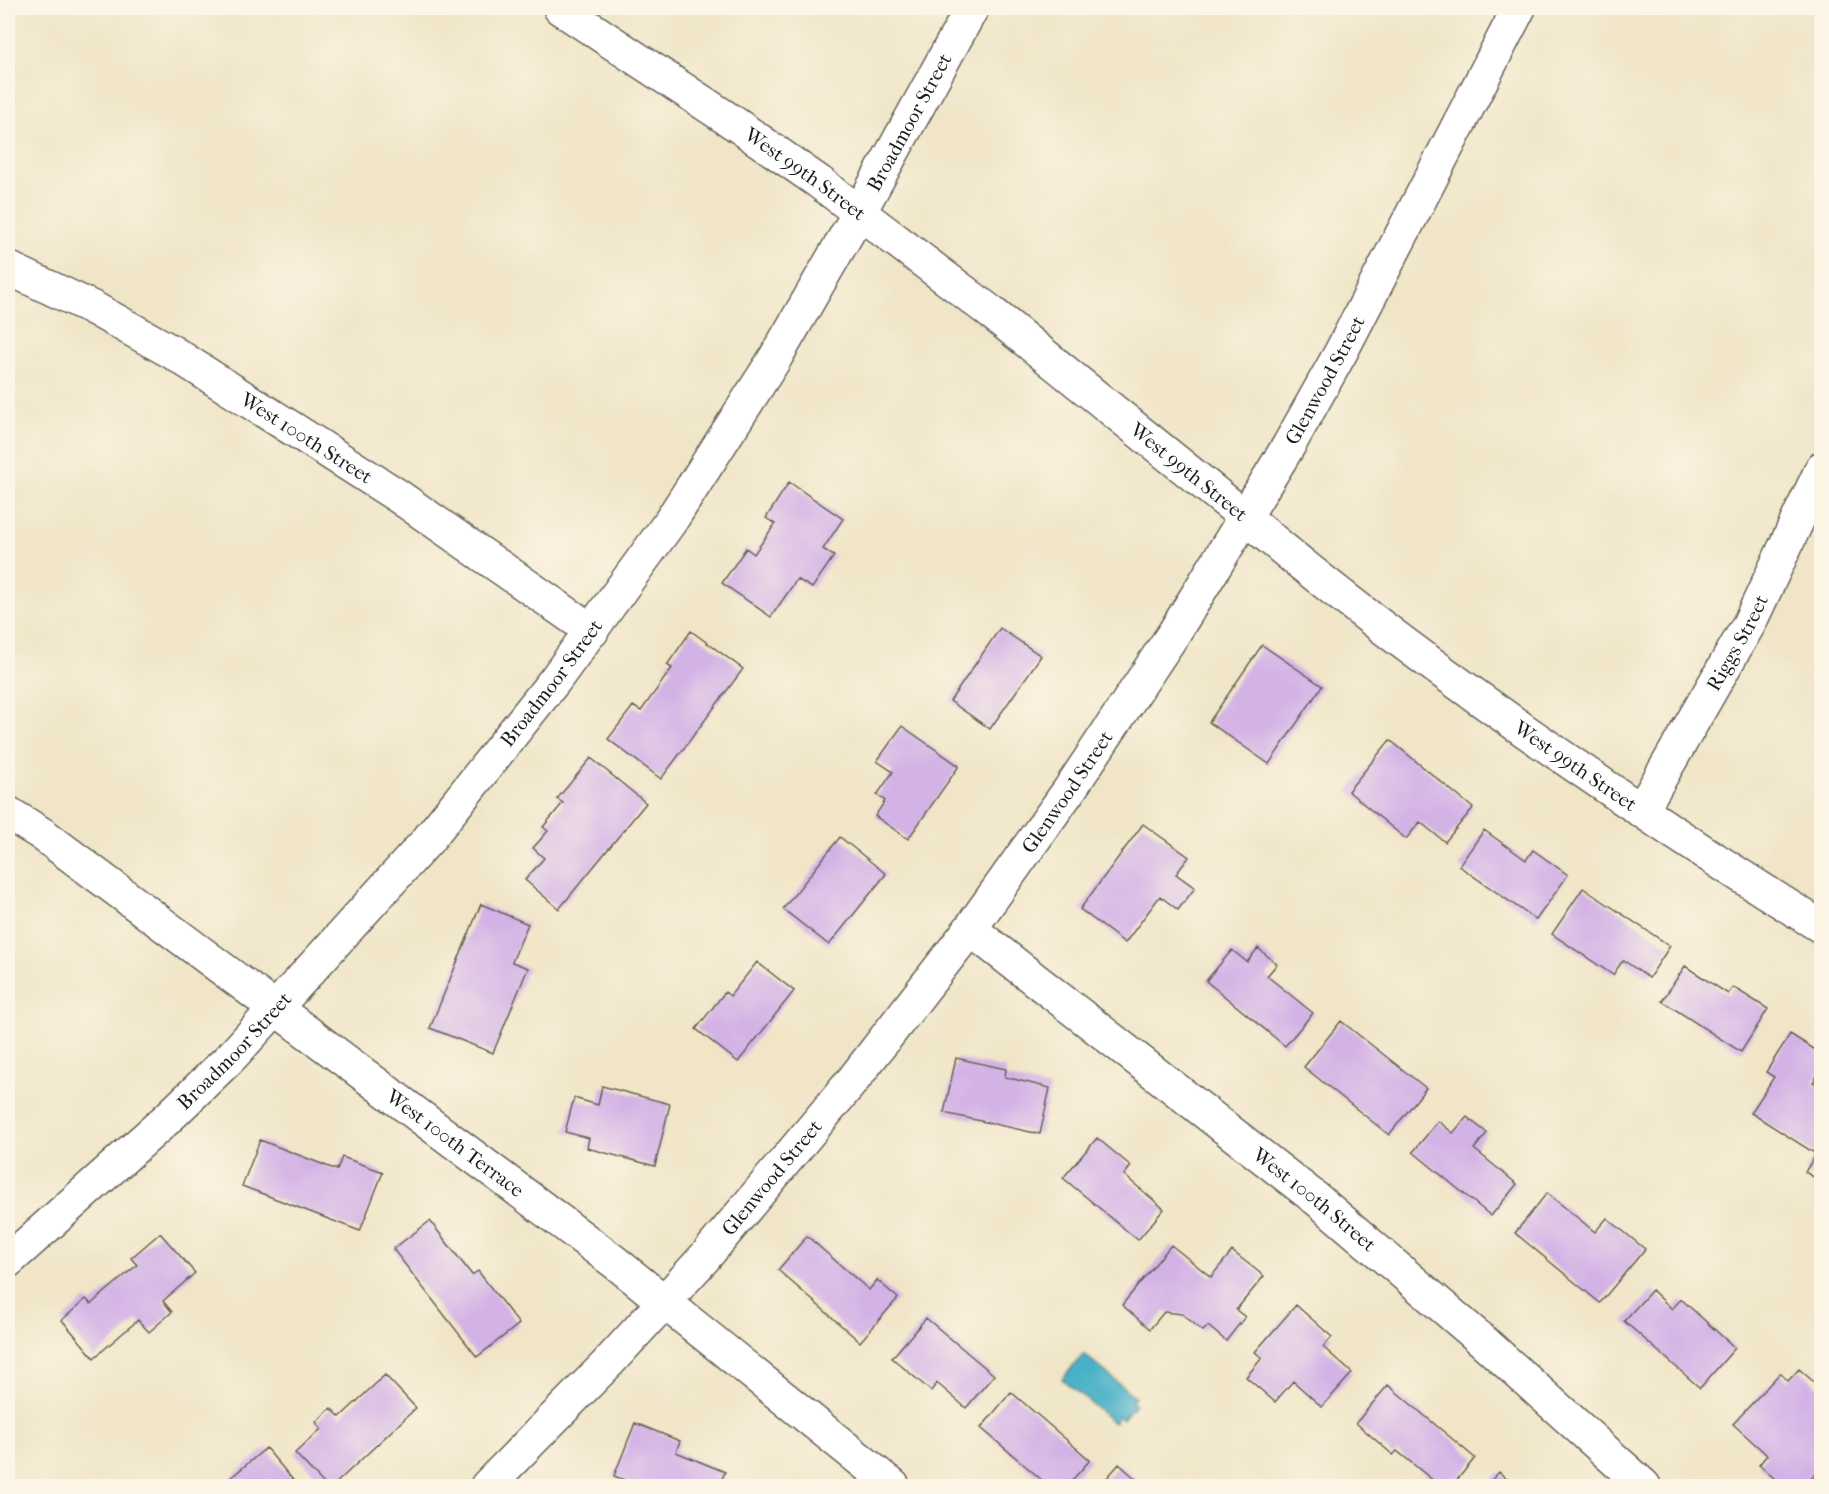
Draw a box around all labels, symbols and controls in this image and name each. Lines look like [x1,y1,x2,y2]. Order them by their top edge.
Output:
street label: Broadmoor Street [862,49,957,195]
street label: West 99th Street [739,122,870,225]
street label: Glenwood Street [1281,312,1370,449]
street label: West 100th Street [235,387,376,489]
street label: West 99th Street [1125,417,1252,526]
street label: Riggs Street [1702,591,1773,695]
street label: Broadmoor Street [496,615,607,751]
street label: West 99th Street [1509,715,1641,816]
street label: Glenwood Street [1017,727,1118,858]
street label: Broadmoor Street [173,988,296,1115]
street label: West 100th Terrace [381,1084,528,1202]
street label: Glenwood Street [717,1115,827,1240]
street label: West 100th Street [1247,1142,1380,1256]

